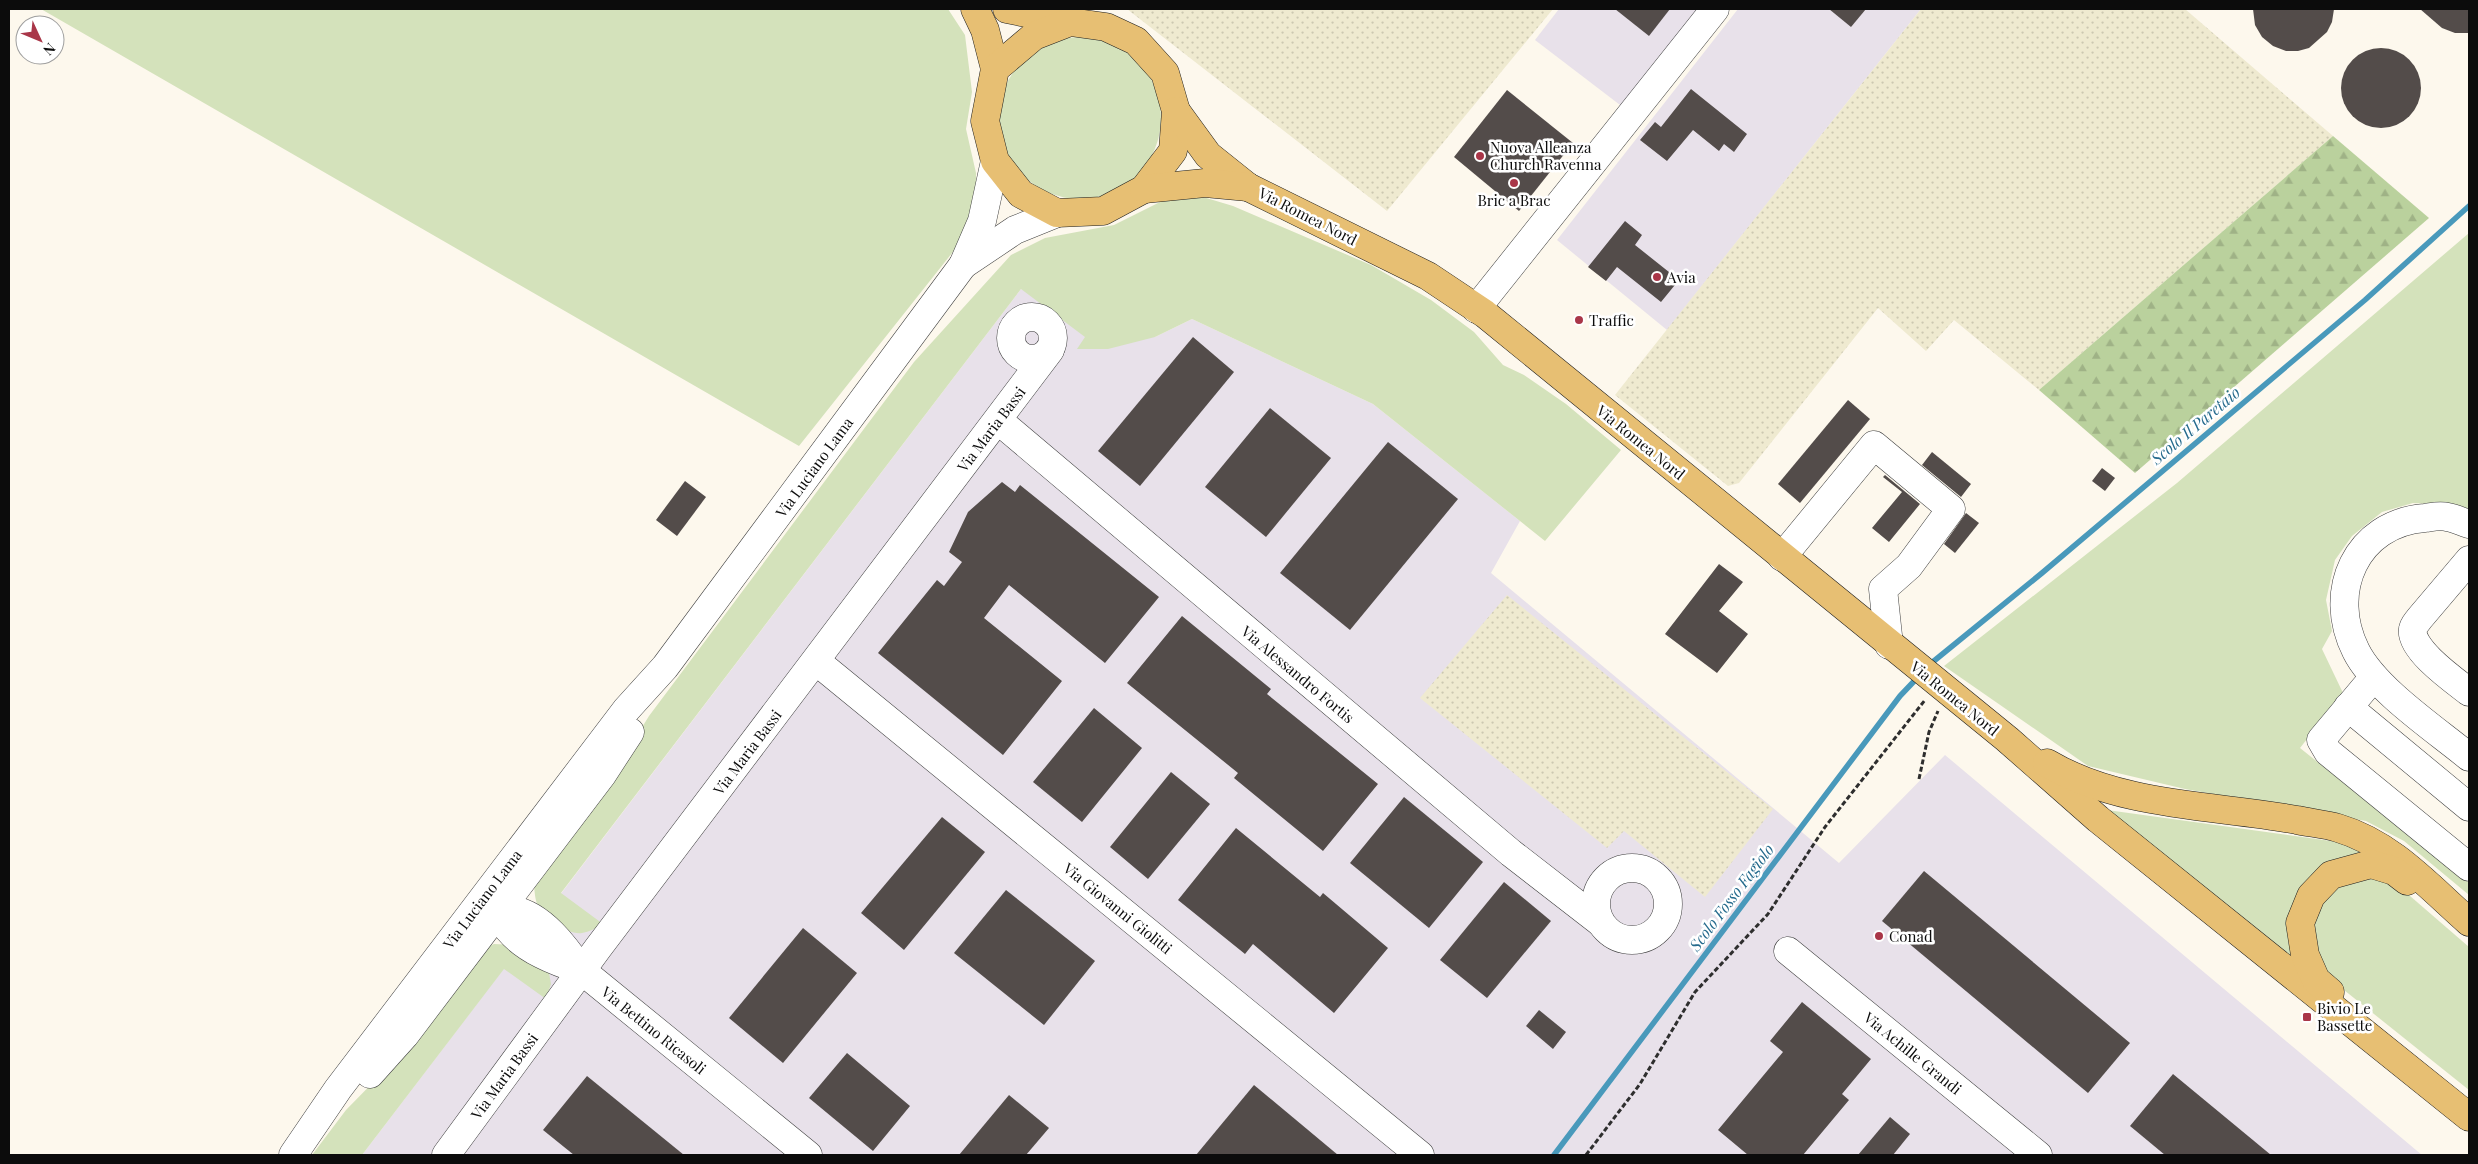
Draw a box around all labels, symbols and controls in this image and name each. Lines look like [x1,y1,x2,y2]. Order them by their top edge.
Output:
north arrow [15,15,65,65]
text: N [39,39,60,60]
place label: Nuova Alleanza Church Ravenna [1490,137,1602,174]
marker: Nuova Alleanza Church Ravenna [1474,150,1486,162]
marker: Bric a Brac [1508,177,1520,189]
street label: Via Romea Nord [1254,182,1361,250]
place label: Bric a Brac [1477,190,1551,210]
place label: Avia [1666,267,1696,287]
marker: Avia [1651,271,1663,283]
place label: Traffic [1589,310,1634,330]
marker: Traffic [1573,314,1585,326]
water label: Scolo Il Paretaio [2145,381,2244,469]
street label: Via Maria Bassi [952,382,1030,476]
street label: Via Romea Nord [1592,400,1689,484]
street label: Via Luciano Lama [770,413,857,522]
street label: Via Alessandro Fortis [1237,620,1359,727]
street label: Via Romea Nord [1906,656,2003,740]
street label: Via Maria Bassi [708,705,786,799]
water label: Scolo Fosso Fagiolo [1683,839,1778,956]
street label: Via Luciano Lama [438,845,526,953]
street label: Via Giovanni Giolitti [1059,857,1177,958]
place label: Conad [1889,926,1933,946]
marker: Conad [1873,930,1885,942]
street label: Via Bettino Ricasoli [597,981,711,1079]
place label: Bivio Le Bassette [2317,998,2372,1035]
street label: Via Achille Grandi [1859,1007,1967,1099]
marker: Bivio Le Bassette [2301,1011,2313,1023]
street label: Via Maria Bassi [465,1029,542,1124]

